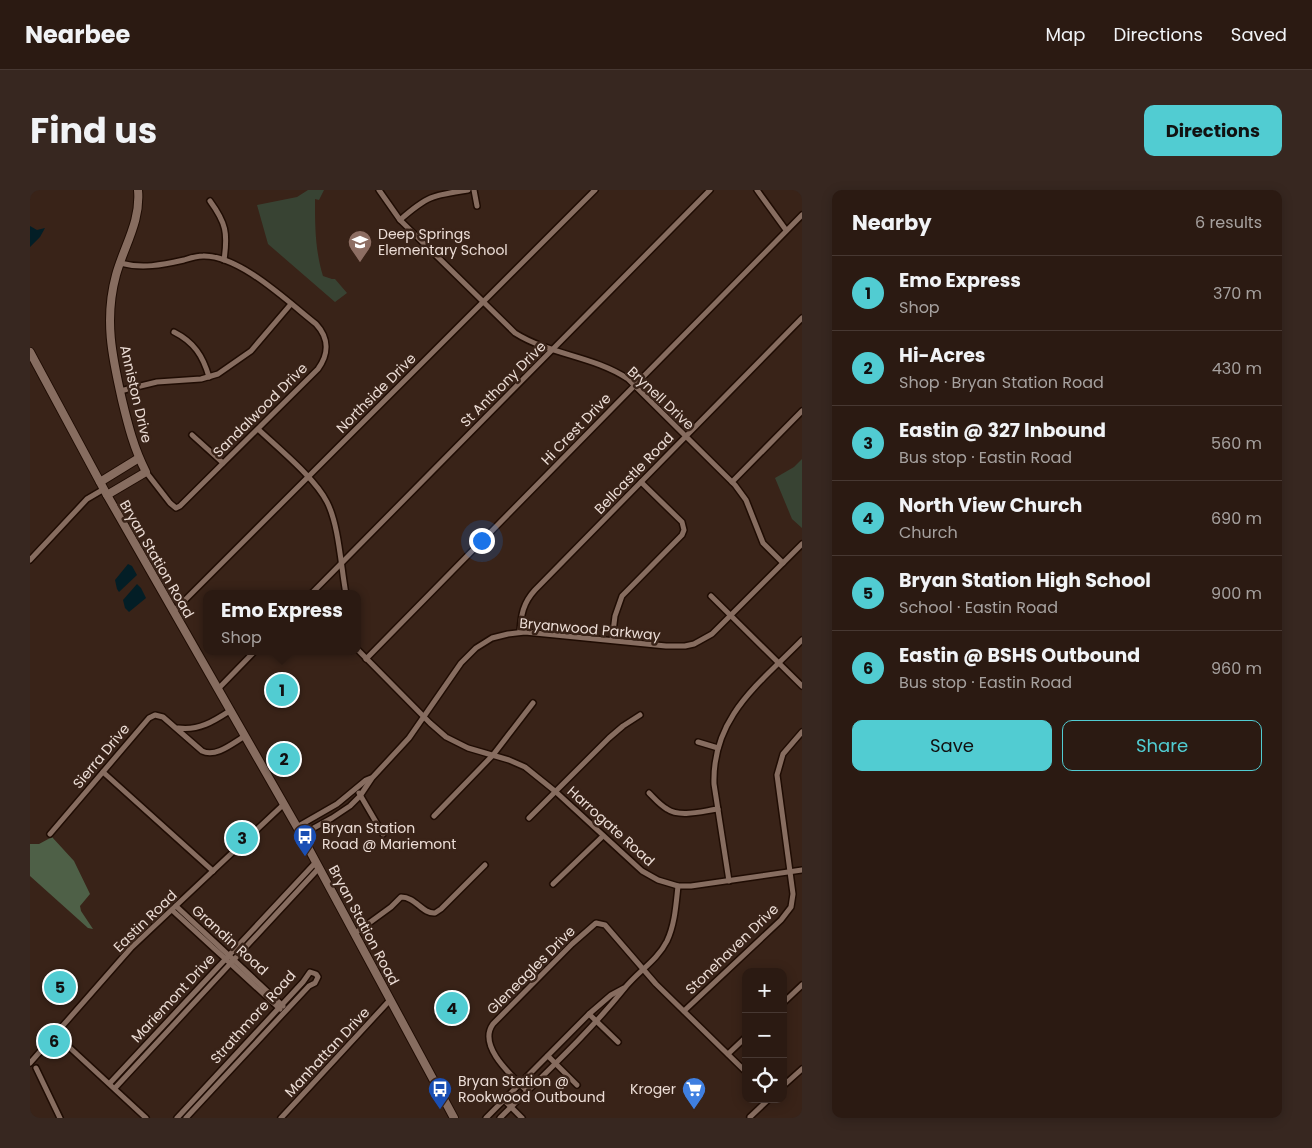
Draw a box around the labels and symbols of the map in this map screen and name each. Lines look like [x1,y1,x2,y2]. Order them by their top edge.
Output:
place label: Deep Springs Elementary School [378,224,508,260]
school or university icon: Deep Springs Elementary School [347,229,373,263]
street label: St Anthony Drive [456,336,551,431]
street label: Anniston Drive [115,343,157,445]
street label: Northside Drive [332,348,421,437]
street label: Sandalwood Drive [208,358,312,462]
street label: Brynell Drive [623,362,699,435]
street label: Hi Crest Drive [537,388,616,469]
street label: Bellcastle Road [590,428,678,518]
street label: Bryan Station Road [115,496,199,622]
your location [469,528,495,554]
street label: Bryanwood Parkway [519,613,661,645]
pin: 1 [266,671,298,709]
street label: Sierra Drive [68,719,134,793]
pin: 2 [268,740,300,778]
street label: Harrogate Road [563,781,659,871]
place label: Bryan Station Road @ Mariemont [322,818,456,854]
pin: 3 [226,819,258,857]
bus stop icon: Bryan Station Road @ Mariemont [292,823,318,857]
street label: Bryan Station Road [324,861,404,989]
street label: Eastin Road [109,885,181,957]
street label: Stonehaven Drive [681,899,783,999]
street label: Grandin Road [187,900,273,980]
street label: Gleneagles Drive [482,921,580,1019]
street label: Mariemont Drive [126,949,220,1047]
street label: Strathmore Road [206,966,300,1068]
pin: 5 [44,968,76,1006]
pin: 4 [436,989,468,1027]
street label: Manhattan Drive [280,1002,374,1101]
pin: 6 [38,1022,70,1060]
place label: Bryan Station @ Rookwood Outbound [458,1071,605,1107]
bus stop icon: Bryan Station @ Rookwood Outbound [427,1076,453,1110]
supermarket icon: Kroger [681,1076,707,1110]
place label: Kroger [630,1079,676,1099]

